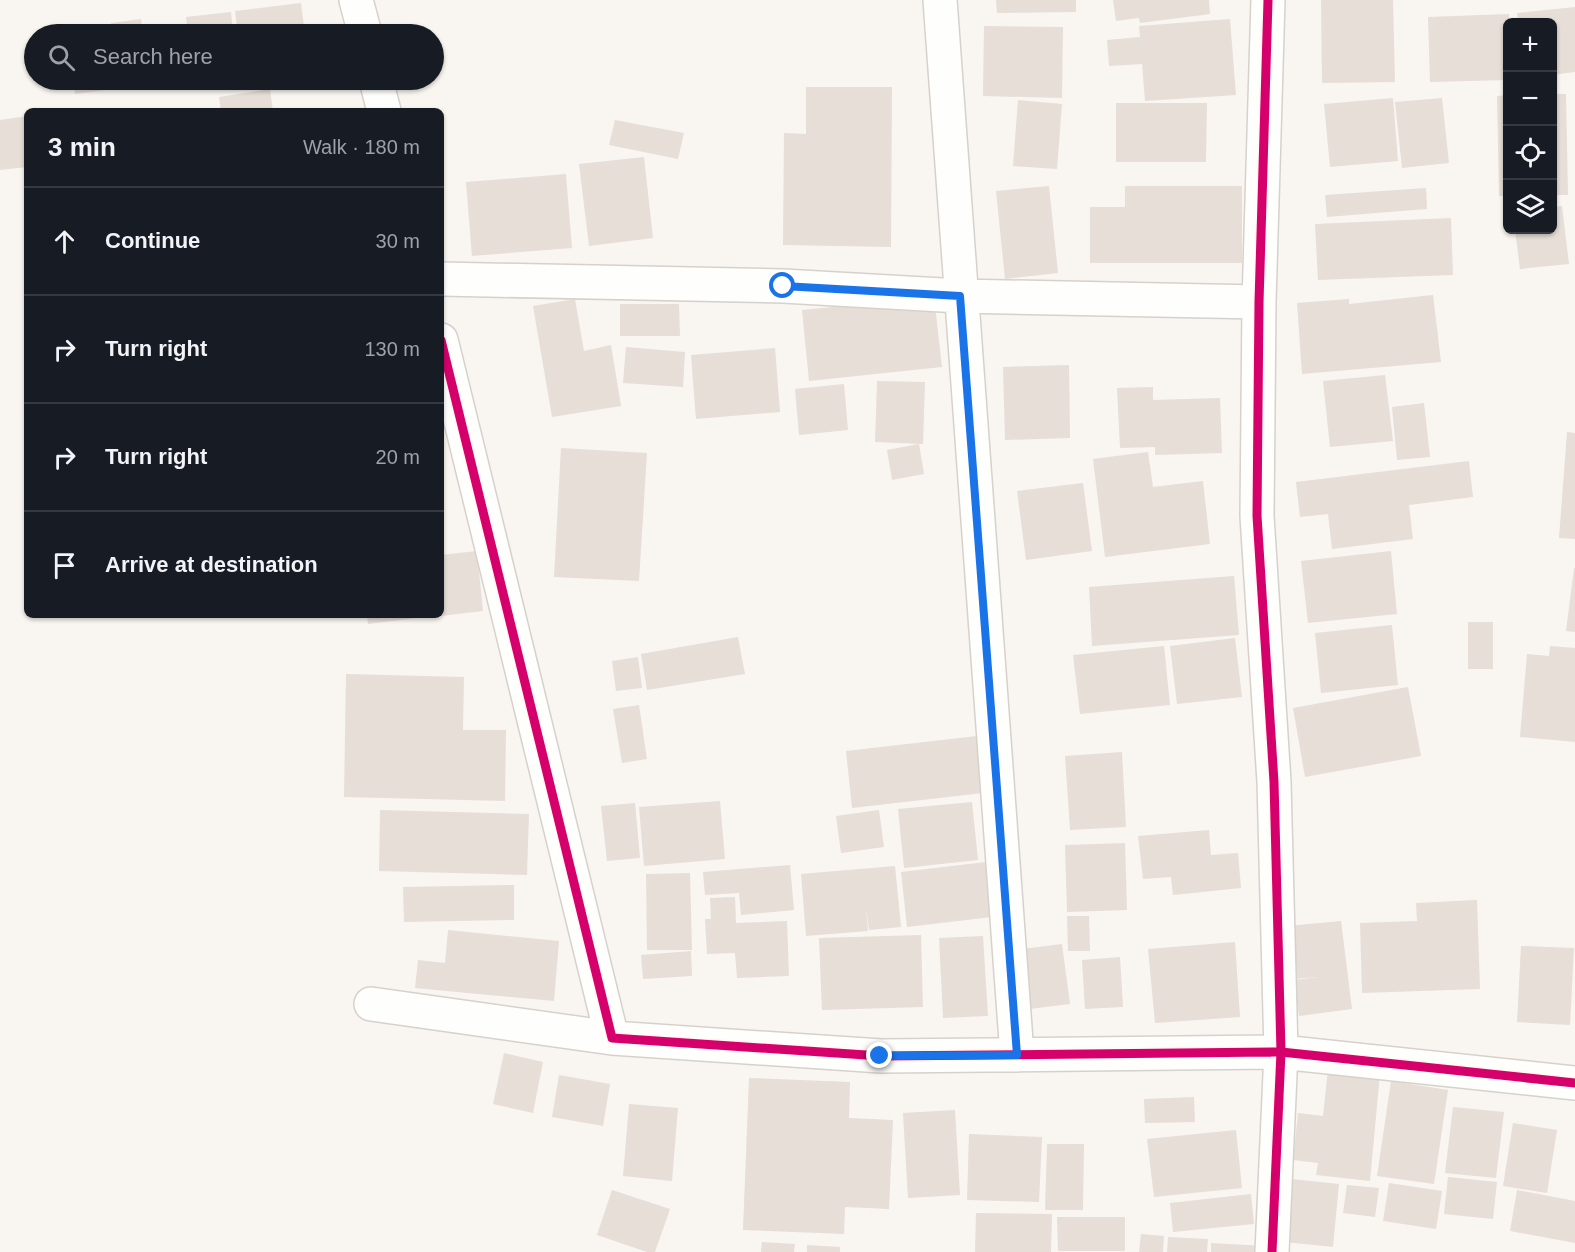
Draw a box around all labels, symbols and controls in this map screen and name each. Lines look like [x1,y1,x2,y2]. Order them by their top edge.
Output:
map controls [1503,18,1557,234]
button: + [1503,18,1557,72]
search box [24,24,444,90]
icon: search [45,41,78,74]
text: Search here [93,44,213,69]
button: − [1503,72,1557,126]
button: locate [1503,126,1557,180]
text: 3 min [48,132,116,162]
text: Walk · 180 m [303,136,420,158]
button: layers [1503,180,1557,234]
icon: ahead [48,225,81,258]
text: Continue [105,228,200,253]
text: 30 m [376,230,420,252]
route start [769,272,795,298]
icon: right [48,333,81,366]
text: Turn right [105,336,207,361]
text: 130 m [364,338,420,360]
icon: right [48,441,81,474]
text: Turn right [105,444,207,469]
text: 20 m [376,446,420,468]
icon: arrive [48,549,81,582]
text: Arrive at destination [105,552,318,577]
route end [866,1042,892,1068]

